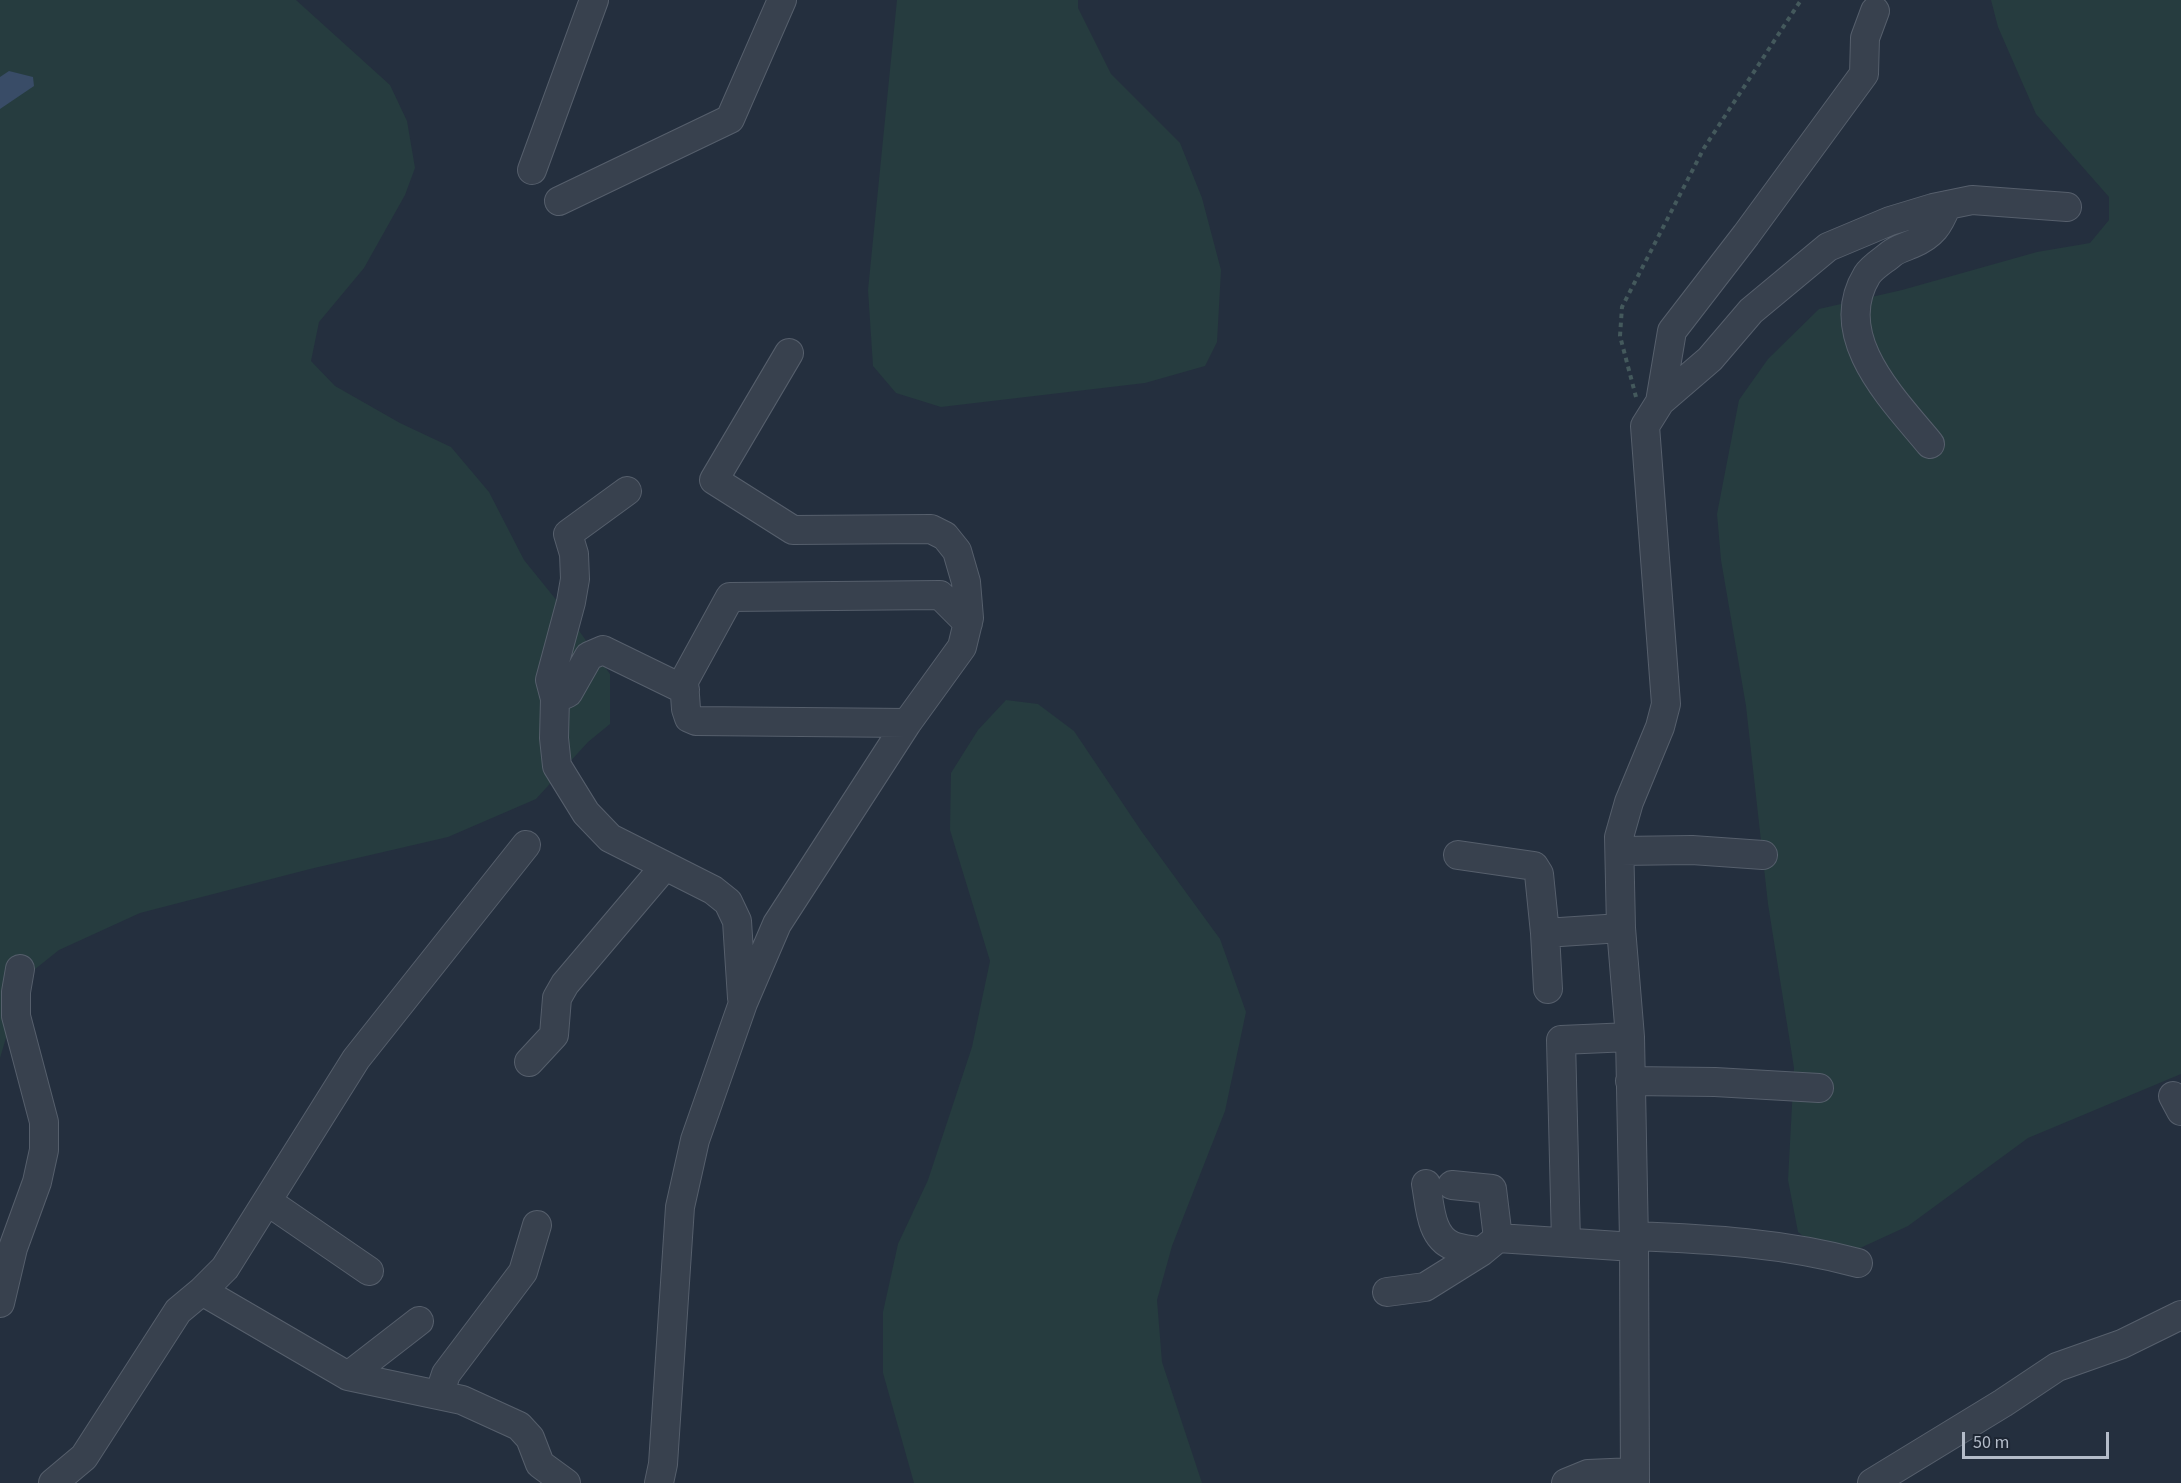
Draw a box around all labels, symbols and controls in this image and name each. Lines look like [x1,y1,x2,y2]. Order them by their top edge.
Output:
scale bar [1965,1420,2112,1458]
text: 50 m [1973,1430,2009,1455]

